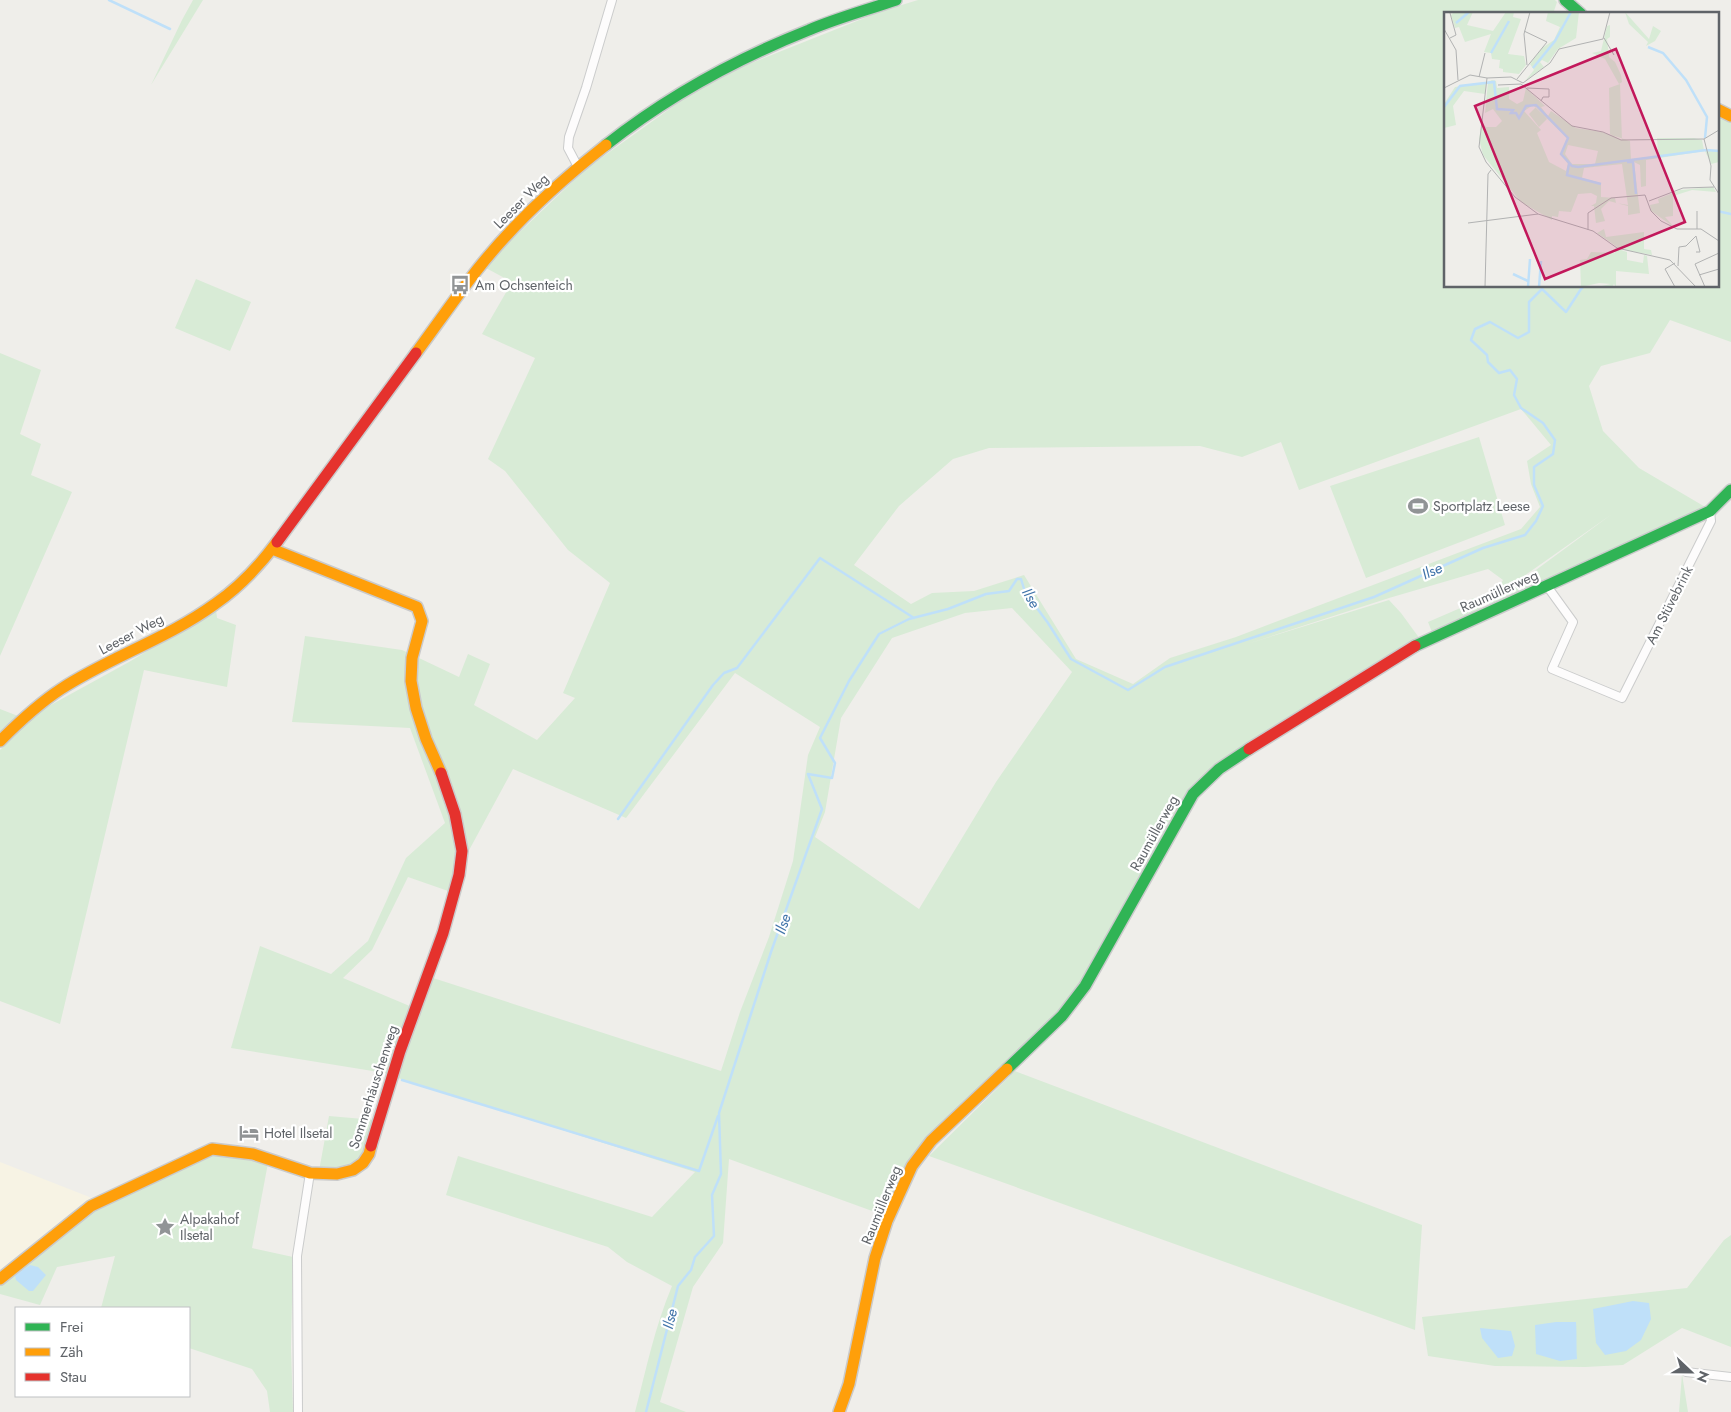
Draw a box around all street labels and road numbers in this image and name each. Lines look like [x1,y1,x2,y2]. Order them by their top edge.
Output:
street label: Leeser Weg [489,169,553,233]
street label: Am Stüvebrink [1641,561,1698,648]
street label: Raumüllerweg [1457,565,1541,617]
street label: Leeser Weg [95,609,167,659]
street label: Raumüllerweg [1125,792,1183,874]
street label: Sommerhäuschenweg [344,1022,402,1152]
street label: Raumüllerweg [856,1163,906,1247]

